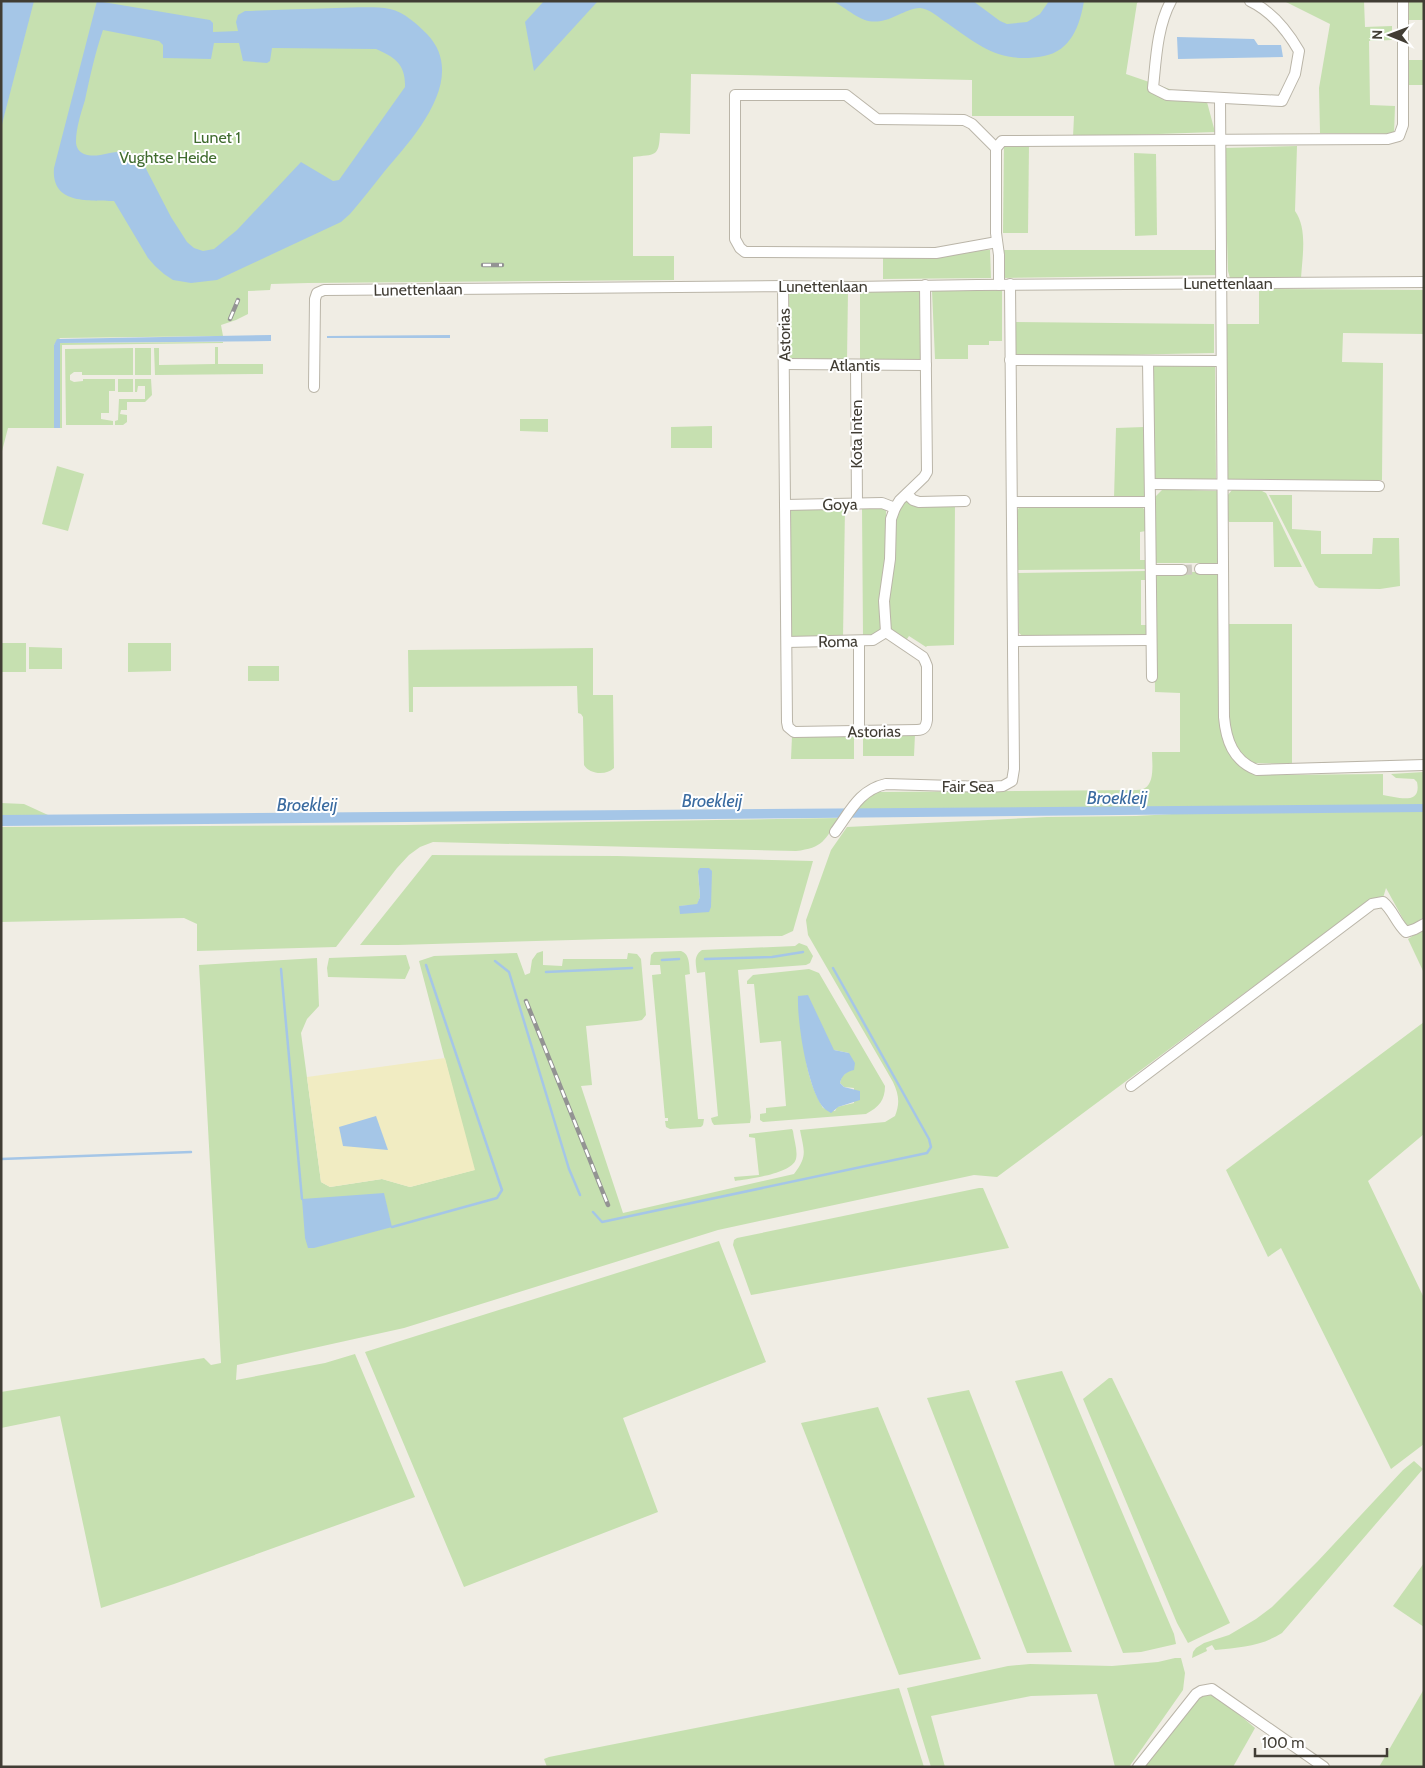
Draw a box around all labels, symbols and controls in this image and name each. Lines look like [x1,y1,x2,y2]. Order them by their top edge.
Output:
north arrow [1365,10,1415,60]
text: N [1368,30,1386,40]
park label: Lunet 1 [193,128,241,147]
park label: Vughtse Heide [119,148,217,167]
street label: Lunettenlaan [1183,274,1273,293]
street label: Lunettenlaan [778,277,868,296]
street label: Lunettenlaan [373,279,463,300]
street label: Astorias [775,308,794,362]
street label: Atlantis [830,356,881,375]
street label: Kota Inten [847,399,866,469]
street label: Goya [822,495,858,514]
street label: Roma [818,632,858,651]
street label: Astorias [847,722,901,741]
street label: Fair Sea [942,777,995,796]
water label: Broekleij [1087,787,1149,809]
water label: Broekleij [682,790,744,812]
water label: Broekleij [277,794,339,816]
scale bar [1255,1726,1388,1758]
text: 100 m [1262,1734,1304,1752]

